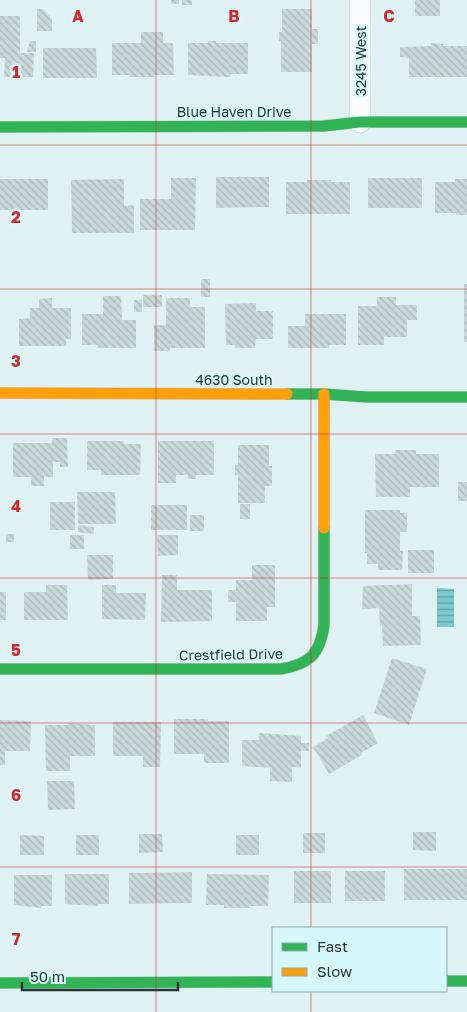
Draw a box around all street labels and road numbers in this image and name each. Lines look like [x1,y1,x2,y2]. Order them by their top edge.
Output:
street label: 3245 West [352,26,369,96]
street label: Blue Haven Drive [177,103,291,120]
street label: 4630 South [195,371,273,388]
street label: Crestfield Drive [179,645,283,663]

